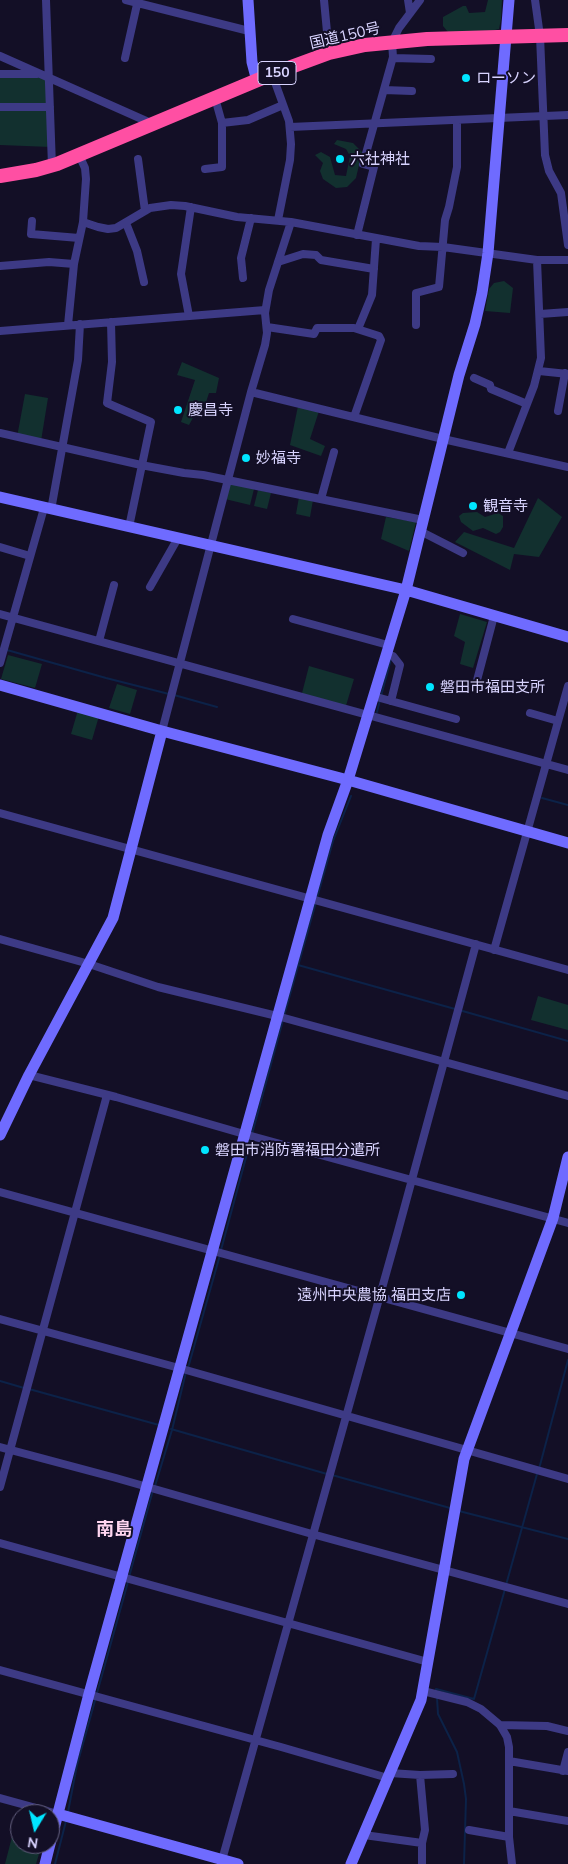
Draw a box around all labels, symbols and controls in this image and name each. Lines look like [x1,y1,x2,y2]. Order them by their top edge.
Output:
street label: 国道150号 [308,19,382,53]
road number: 150 [258,62,296,84]
place label: ローソン [476,69,536,87]
marker: ローソン [460,72,472,84]
place label: 六社神社 [350,150,410,168]
marker: 六社神社 [334,153,346,165]
place label: 慶昌寺 [188,401,233,419]
marker: 慶昌寺 [172,404,184,416]
place label: 妙福寺 [256,449,301,467]
marker: 妙福寺 [240,452,252,464]
place label: 観音寺 [483,497,528,515]
marker: 観音寺 [467,500,479,512]
place label: 磐田市福田支所 [440,678,545,696]
marker: 磐田市福田支所 [424,681,436,693]
place label: 磐田市消防署福田分遣所 [215,1141,380,1159]
marker: 磐田市消防署福田分遣所 [199,1144,211,1156]
place label: 遠州中央農協 福田支店 [297,1286,451,1304]
marker: 遠州中央農協 福田支店 [455,1289,467,1301]
district label: 南島 [96,1519,132,1541]
north arrow [10,1804,60,1854]
text: N [26,1833,39,1853]

